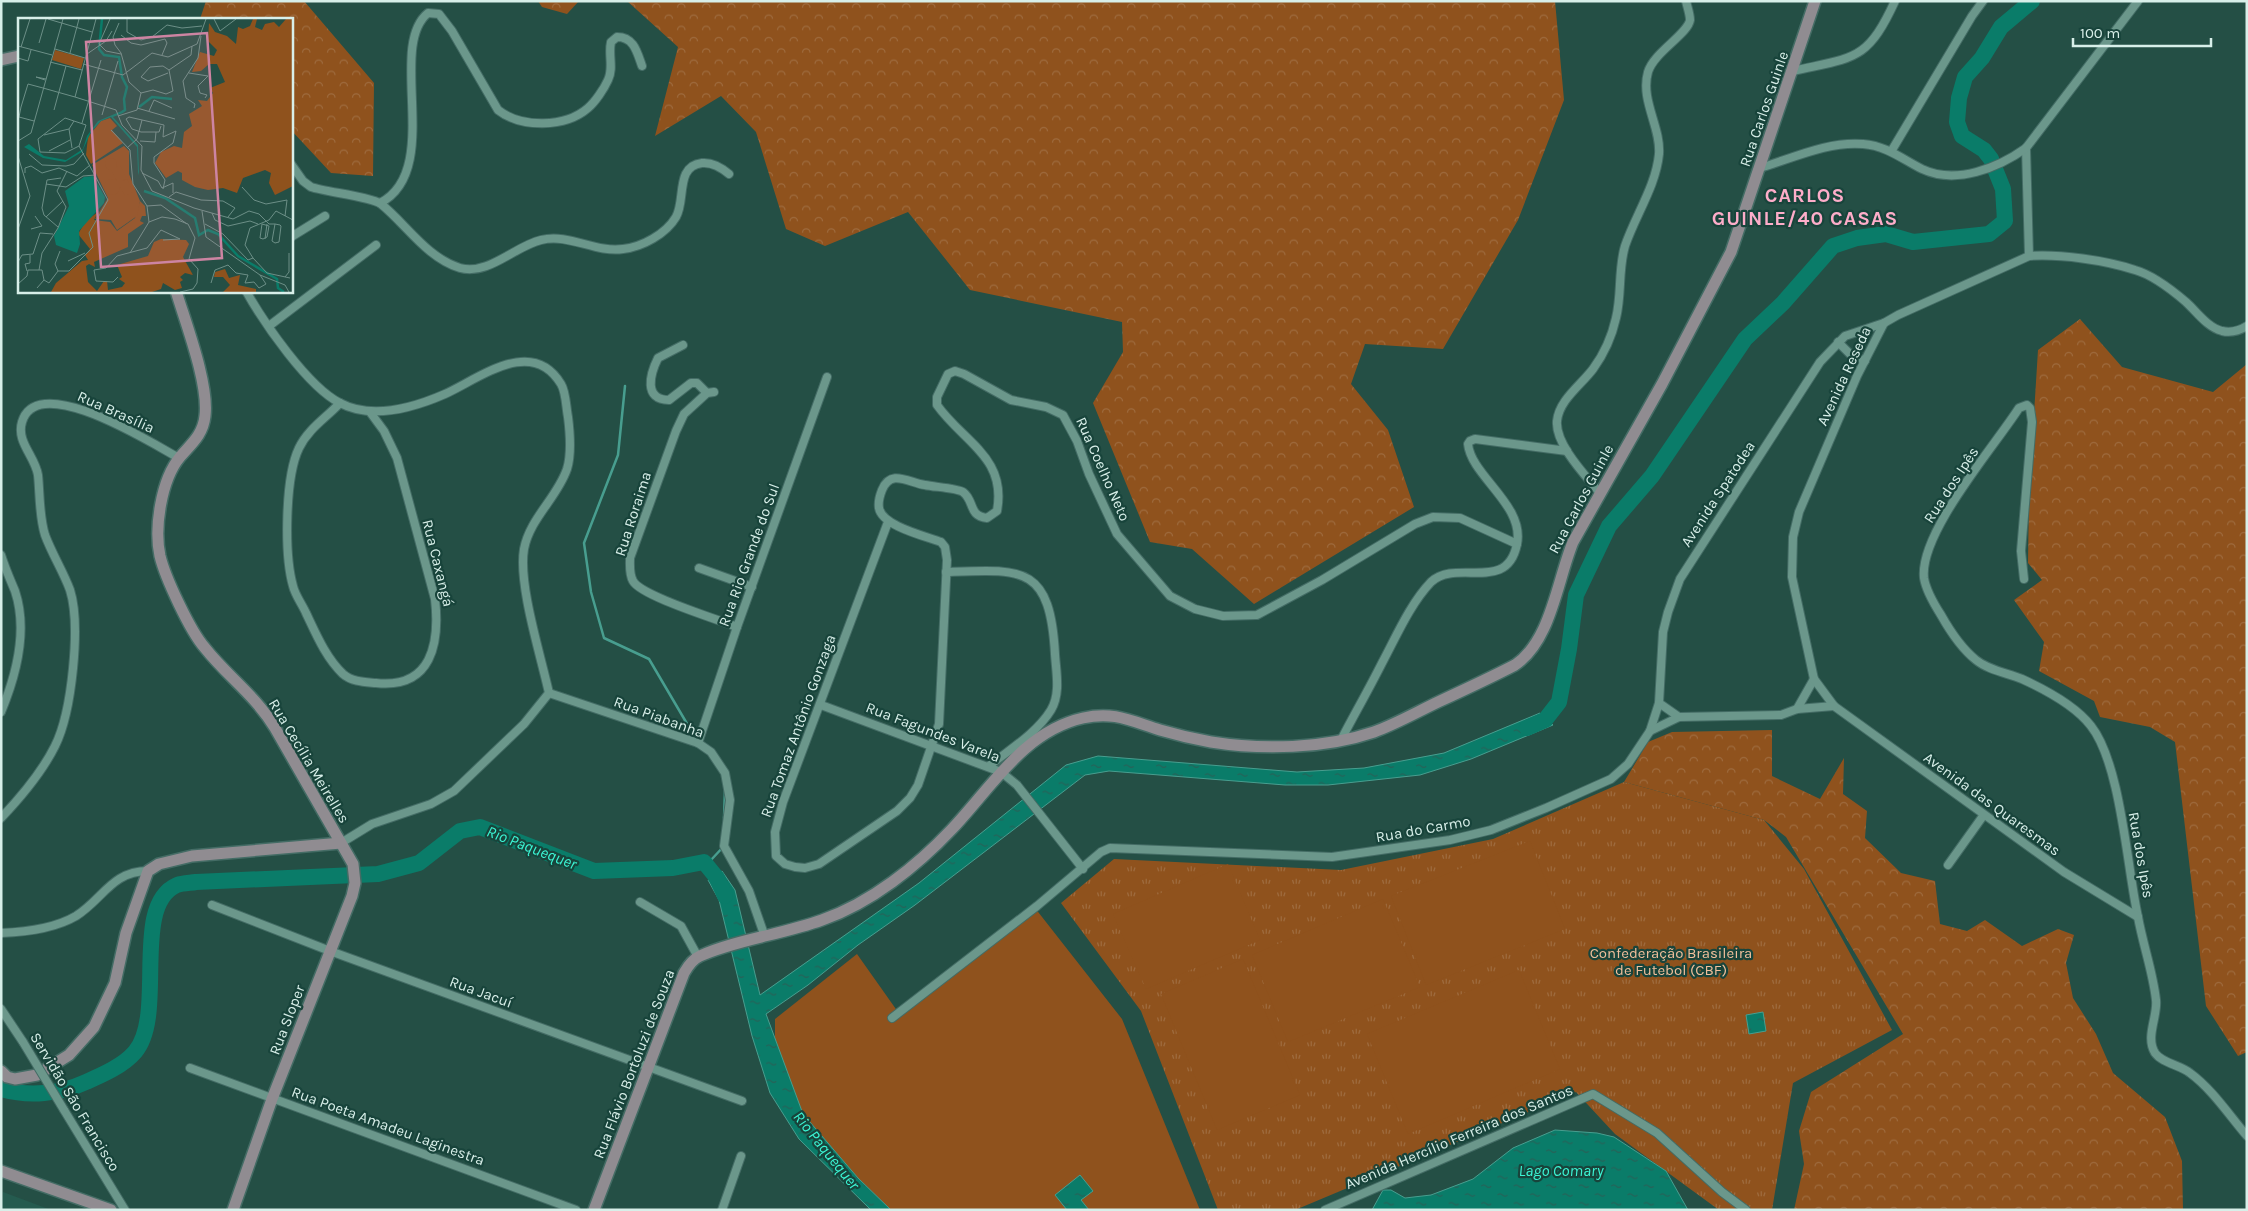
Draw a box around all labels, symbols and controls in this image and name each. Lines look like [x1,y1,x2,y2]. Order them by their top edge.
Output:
scale bar [2073,15,2210,47]
inset map [18,18,292,292]
text: 100 m [2080,24,2120,42]
street label: Rua Carlos Guinle [1736,49,1792,169]
district label: CARLOS GUINLE/40 CASAS [1712,184,1898,230]
street label: Avenida Reseda [1813,324,1875,428]
street label: Rua Brasília [75,387,157,437]
street label: Rua Coelho Neto [1072,414,1134,524]
street label: Avenida Spatodea [1677,438,1759,550]
street label: Rua Carlos Guinle [1545,441,1617,557]
street label: Rua dos Ipês [1920,444,1982,526]
street label: Rua Roraima [611,469,655,559]
street label: Rua Rio Grande do Sul [715,481,783,629]
street label: Rua Caxangá [418,518,458,608]
street label: Rua Tomaz Antônio Gonzaga [756,632,840,820]
street label: Rua Piabanha [611,692,707,742]
street label: Rua Cecília Meirelles [265,696,353,826]
street label: Rua Fagundes Varela [863,698,1003,766]
street label: Avenida das Quaresmas [1920,748,2064,860]
street label: Rua dos Ipês [2125,811,2157,899]
street label: Rua do Carmo [1374,812,1472,846]
water label: Rio Paquequer [484,822,580,874]
park label: Confederação Brasileira de Futebol (CBF) [1590,944,1752,979]
street label: Rua Flávio Bortoluzi de Souza [590,967,678,1161]
street label: Rua Jacuí [447,972,515,1012]
street label: Rua Sloper [265,982,309,1058]
street label: Servidão São Francisco [26,1029,124,1175]
street label: Avenida Hercílio Ferreira dos Santos [1342,1081,1576,1193]
street label: Rua Poeta Amadeu Laginestra [289,1083,487,1169]
water label: Rio Paquequer [789,1107,864,1194]
water label: Lago Comary [1519,1161,1604,1180]

